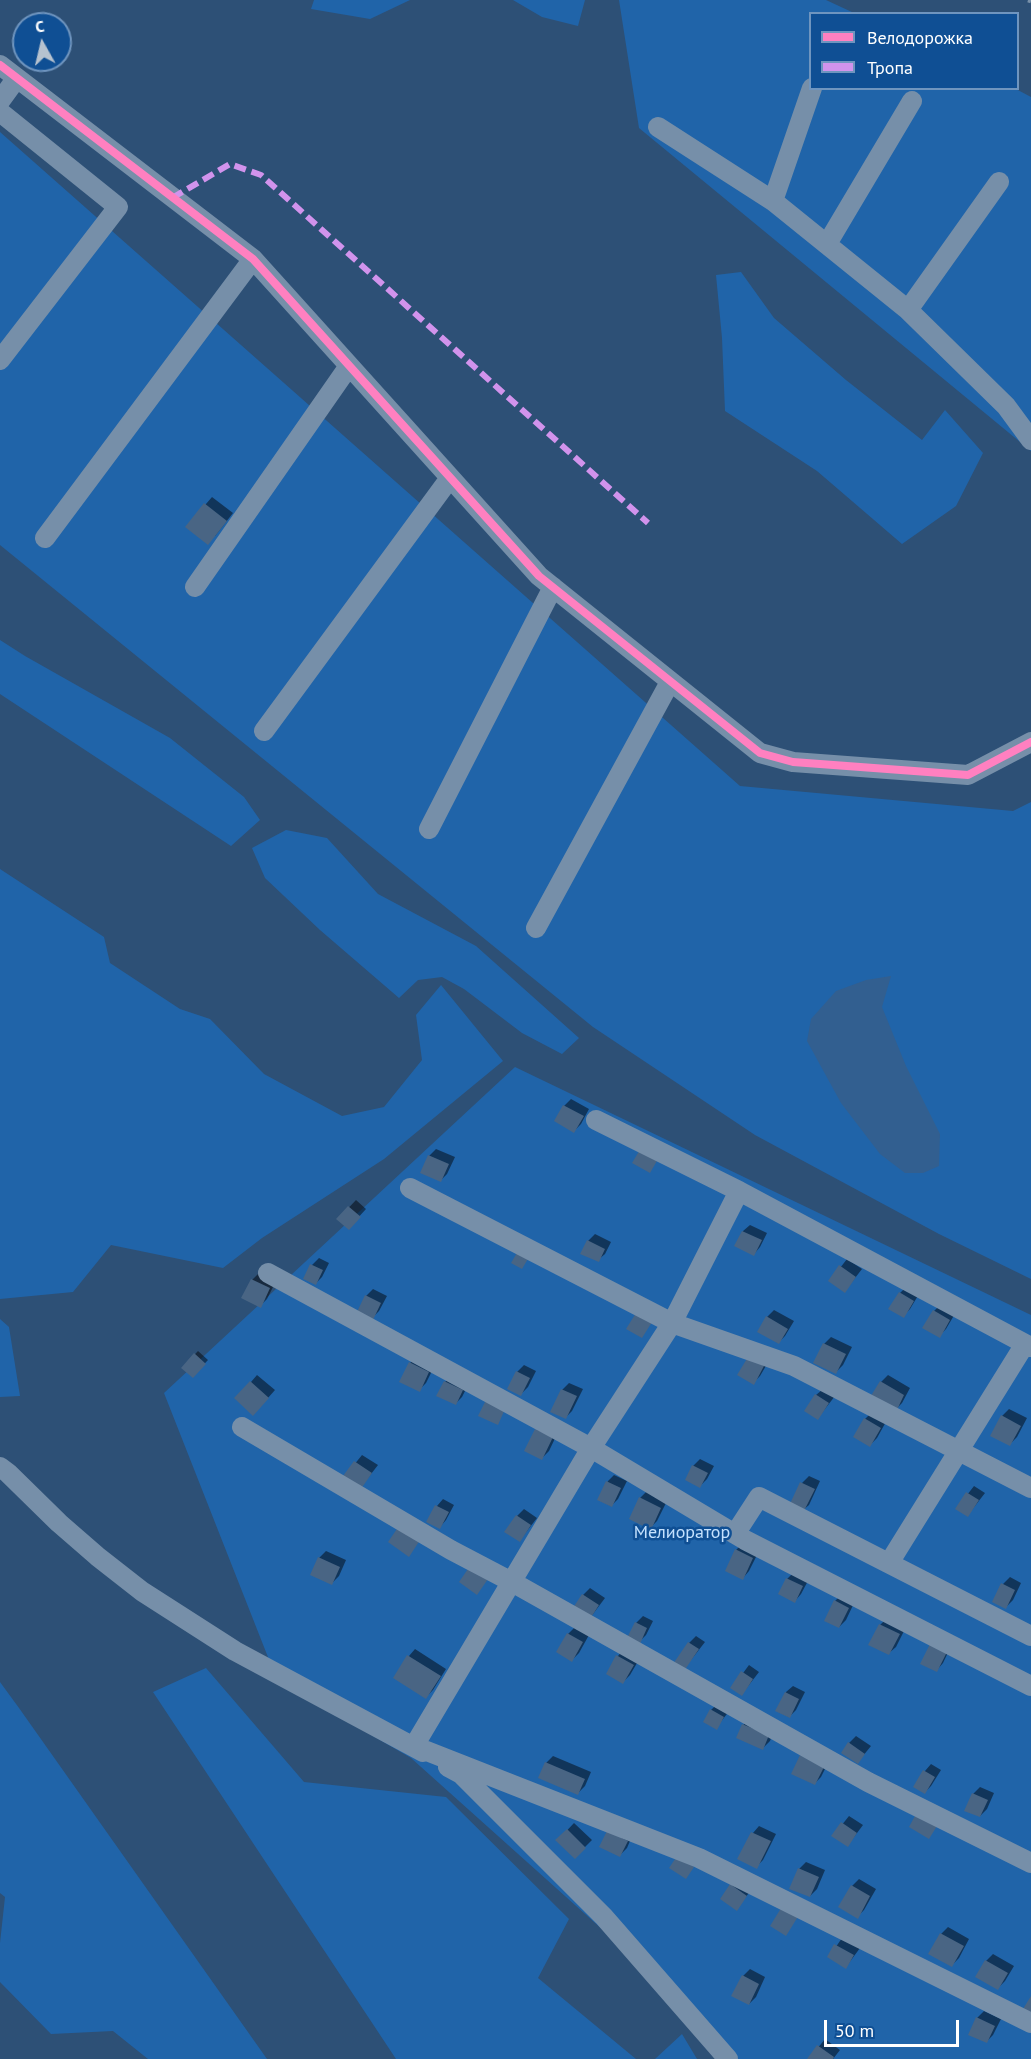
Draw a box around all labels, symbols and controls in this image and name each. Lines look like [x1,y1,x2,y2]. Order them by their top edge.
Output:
north arrow [12,12,72,72]
legend [809,12,1019,90]
text: С [34,16,46,37]
text: Велодорожка [867,26,973,49]
text: Тропа [867,56,913,79]
park label: Мелиоратор [634,1522,730,1544]
scale bar [827,2008,962,2046]
text: 50 m [835,2019,874,2042]

